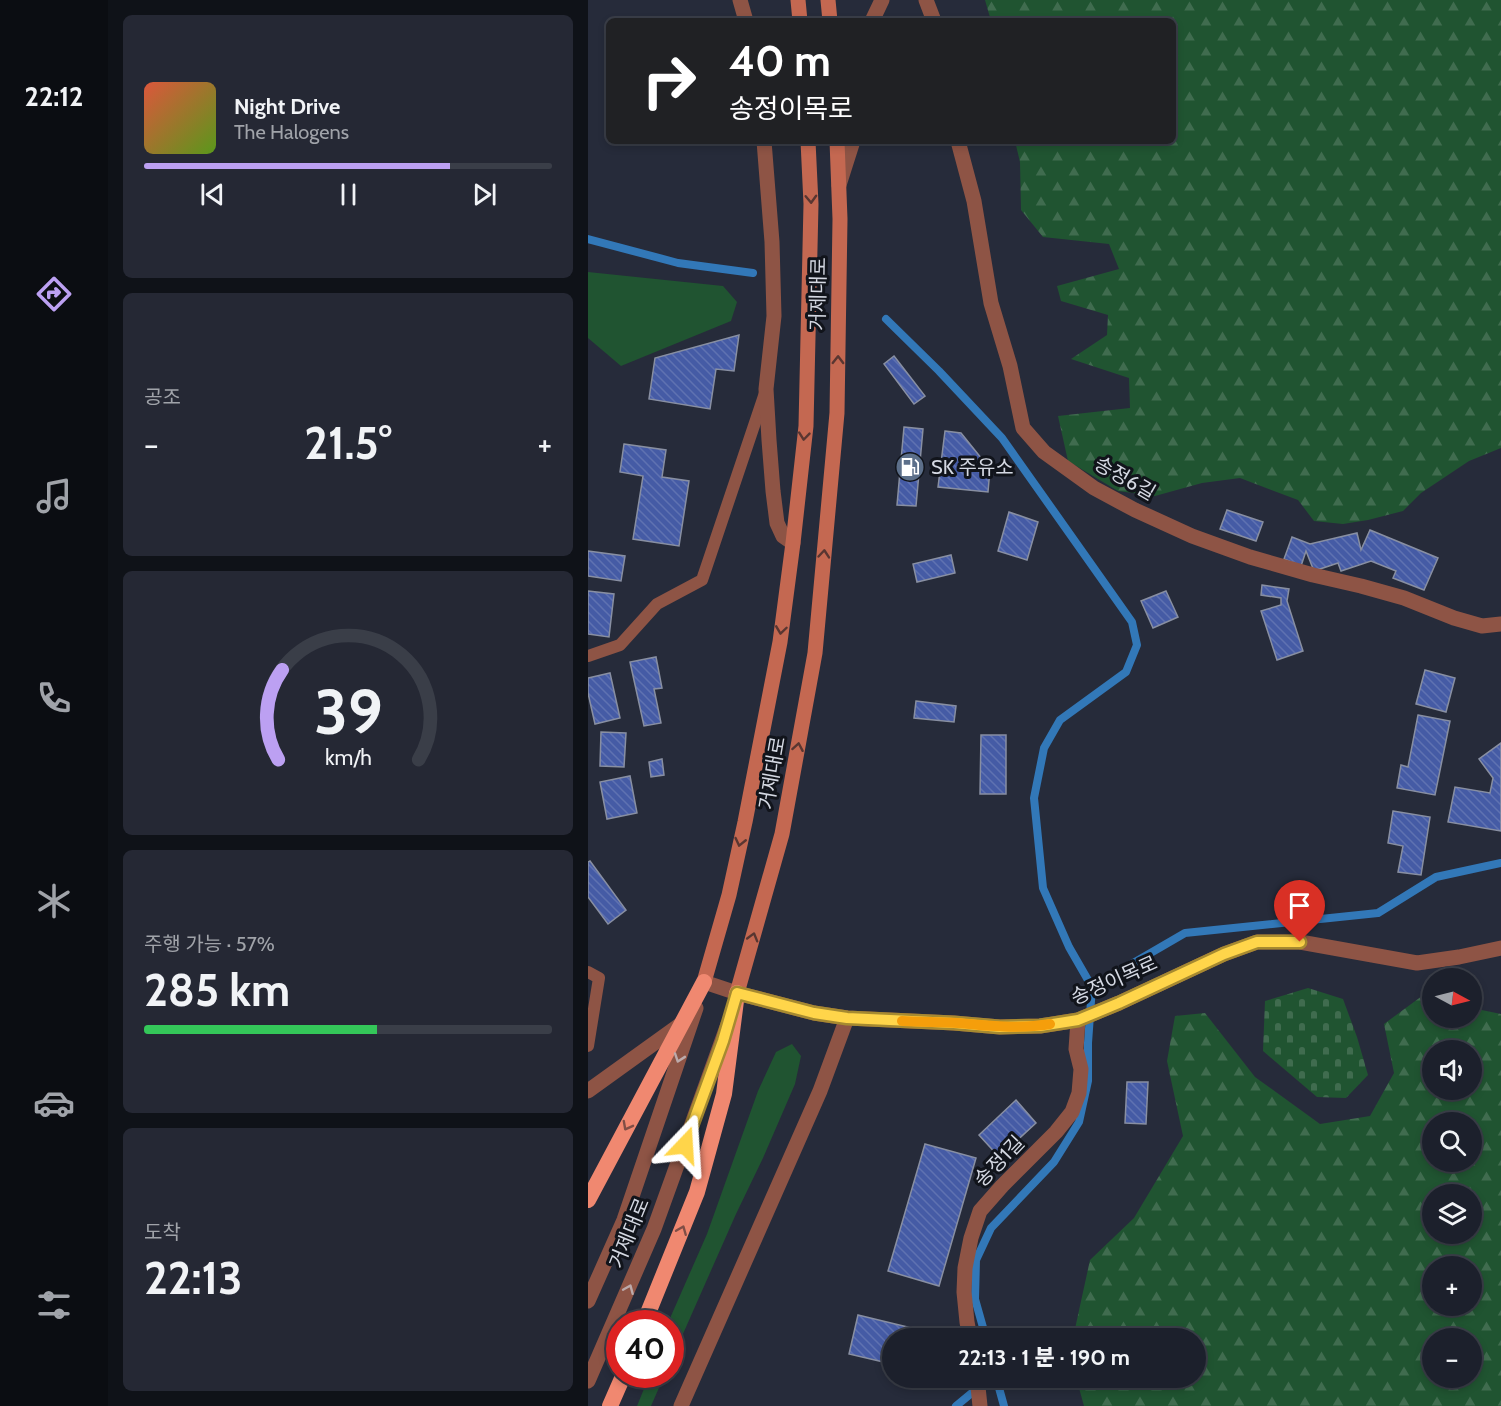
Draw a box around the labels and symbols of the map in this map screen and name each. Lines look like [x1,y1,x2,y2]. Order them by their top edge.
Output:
one-way arrow [804,195,817,204]
street label: 거제대로 [805,257,831,331]
one-way arrow [831,355,844,364]
one-way arrow [799,432,811,441]
fuel station icon: SK 주유소 [894,451,926,483]
street label: 송정6길 [1090,451,1160,505]
place label: SK 주유소 [931,455,1014,479]
one-way arrow [817,550,830,559]
one-way arrow [776,625,788,635]
street label: 거제대로 [754,735,790,811]
one-way arrow [791,743,804,753]
one-way arrow [735,837,748,847]
pin [1274,880,1325,942]
one-way arrow [746,932,758,943]
street label: 송정이목로 [1067,950,1161,1010]
north arrow [1422,968,1482,1028]
one-way arrow [674,1052,687,1063]
position arrow [653,1113,717,1177]
one-way arrow [623,1120,634,1131]
street label: 송정1길 [969,1130,1029,1192]
street label: 거제대로 [604,1194,654,1272]
one-way arrow [675,1225,687,1236]
one-way arrow [622,1285,634,1296]
speed limit sign: 40 [606,1310,684,1388]

